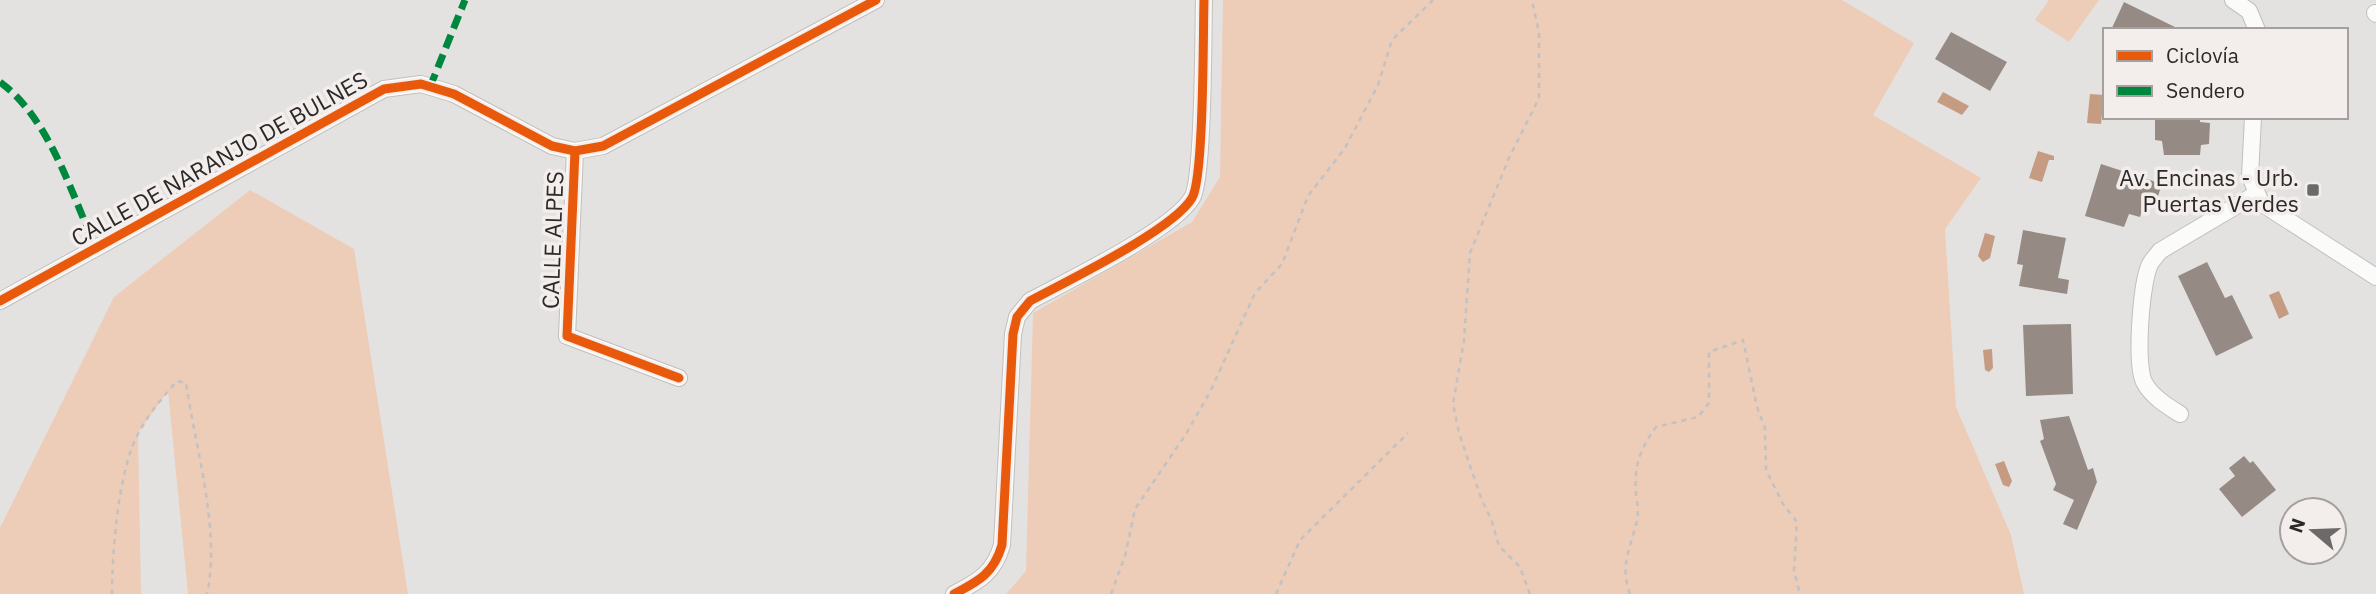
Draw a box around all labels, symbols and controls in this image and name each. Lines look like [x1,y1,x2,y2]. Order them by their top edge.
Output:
legend [2103,28,2348,119]
text: Ciclovía [2166,41,2239,69]
street label: CALLE DE NARANJO DE BULNES [65,64,373,252]
text: Sendero [2166,76,2245,104]
place label: Av. Encinas - Urb. Puertas Verdes [2119,162,2299,218]
street label: CALLE ALPES [535,171,569,309]
marker: Av. Encinas - Urb. Puertas Verdes [2305,182,2321,198]
north arrow [2278,496,2348,566]
text: N [2283,515,2311,536]

